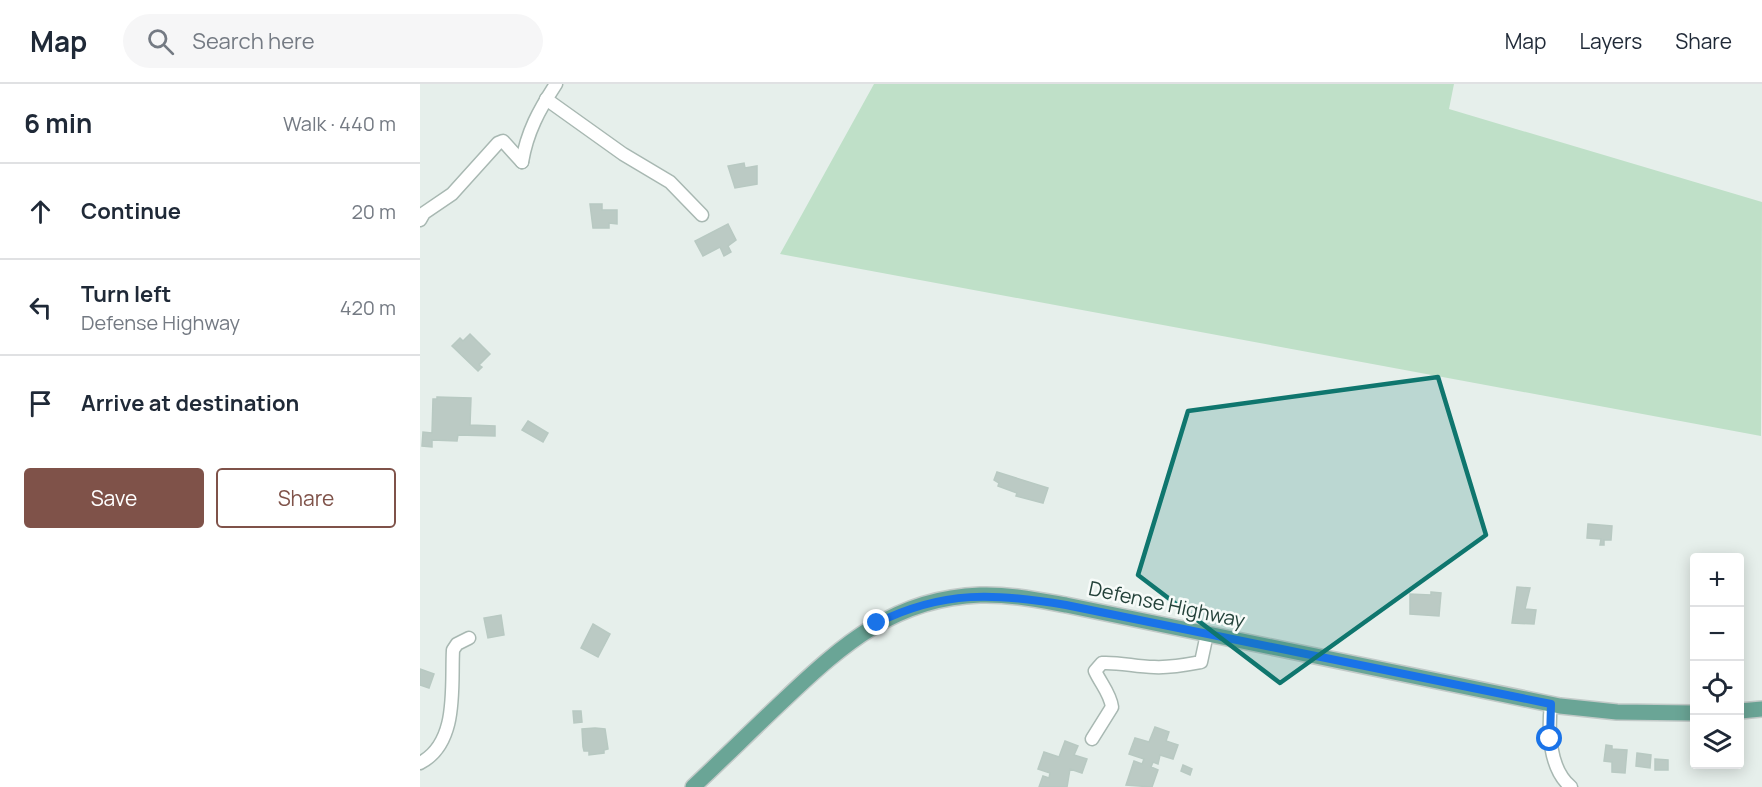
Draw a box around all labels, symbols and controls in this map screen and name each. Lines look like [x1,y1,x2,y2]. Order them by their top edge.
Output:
search box [123,14,543,68]
text: Map [30,22,87,60]
icon: search [144,25,177,58]
text: Search here [192,26,315,56]
text: Map [1505,27,1546,55]
text: Layers [1579,27,1642,55]
text: Share [1675,27,1732,55]
text: 6 min [24,105,92,141]
text: Walk · 440 m [283,110,396,137]
icon: ahead [24,195,57,228]
text: Continue [81,196,181,226]
text: 20 m [351,198,396,225]
text: Turn left [81,279,171,309]
icon: left [24,291,57,324]
text: 420 m [340,294,396,321]
text: Defense Highway [81,309,240,336]
icon: arrive [24,387,57,420]
text: Arrive at destination [81,388,299,418]
button: Save [24,468,204,528]
button: Share [216,468,396,528]
map controls [1690,553,1744,769]
button: + [1690,553,1744,607]
street label: Defense Highway [1086,574,1248,634]
button: − [1690,607,1744,661]
route end [863,609,889,635]
button: locate [1690,661,1744,715]
button: layers [1690,715,1744,769]
route start [1536,725,1562,751]

